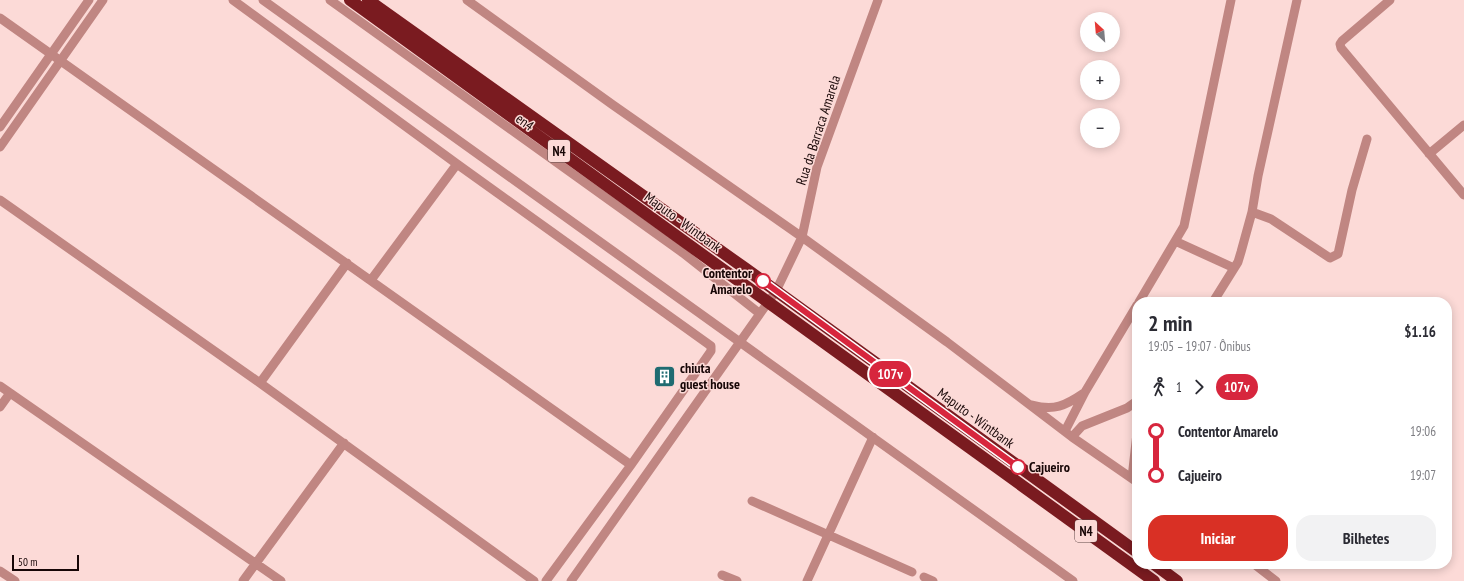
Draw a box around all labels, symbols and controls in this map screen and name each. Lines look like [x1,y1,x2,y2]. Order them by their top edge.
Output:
north arrow [1080,12,1120,52]
map controls [1080,12,1120,148]
button: + [1080,60,1120,100]
street label: Rua da Barraca Amarela [792,73,844,187]
button: − [1080,108,1120,148]
street label: en4 [512,109,538,135]
road number: N4 [548,140,570,162]
street label: Maputo - Wintbank [641,188,726,256]
place label: Contentor Amarelo [703,264,753,298]
marker: Contentor Amarelo [755,273,771,289]
text: 2 min [1148,309,1192,337]
text: $1.16 [1404,322,1436,341]
text: 19:05 – 19:07 · Ônibus [1148,338,1251,355]
place label: chiuta guest house [680,359,740,393]
line badge: 107v [862,361,918,387]
building icon: chiuta guest house [651,363,677,389]
text: 107v [877,365,903,383]
icon: walk [1148,376,1170,398]
icon: forward [1188,376,1210,398]
text: 107v [1224,378,1250,396]
text: 1 [1176,379,1182,396]
street label: Maputo - Wintbank [934,384,1019,452]
text: Contentor Amarelo [1178,422,1278,441]
text: 19:06 [1410,423,1436,440]
place label: Cajueiro [1029,458,1070,476]
marker: Cajueiro [1010,459,1026,475]
text: Cajueiro [1178,466,1222,485]
text: 19:07 [1410,467,1436,484]
button: Iniciar [1148,515,1288,561]
button: Bilhetes [1296,515,1436,561]
road number: N4 [1075,520,1097,542]
scale bar [12,553,79,572]
text: 50 m [18,555,37,569]

